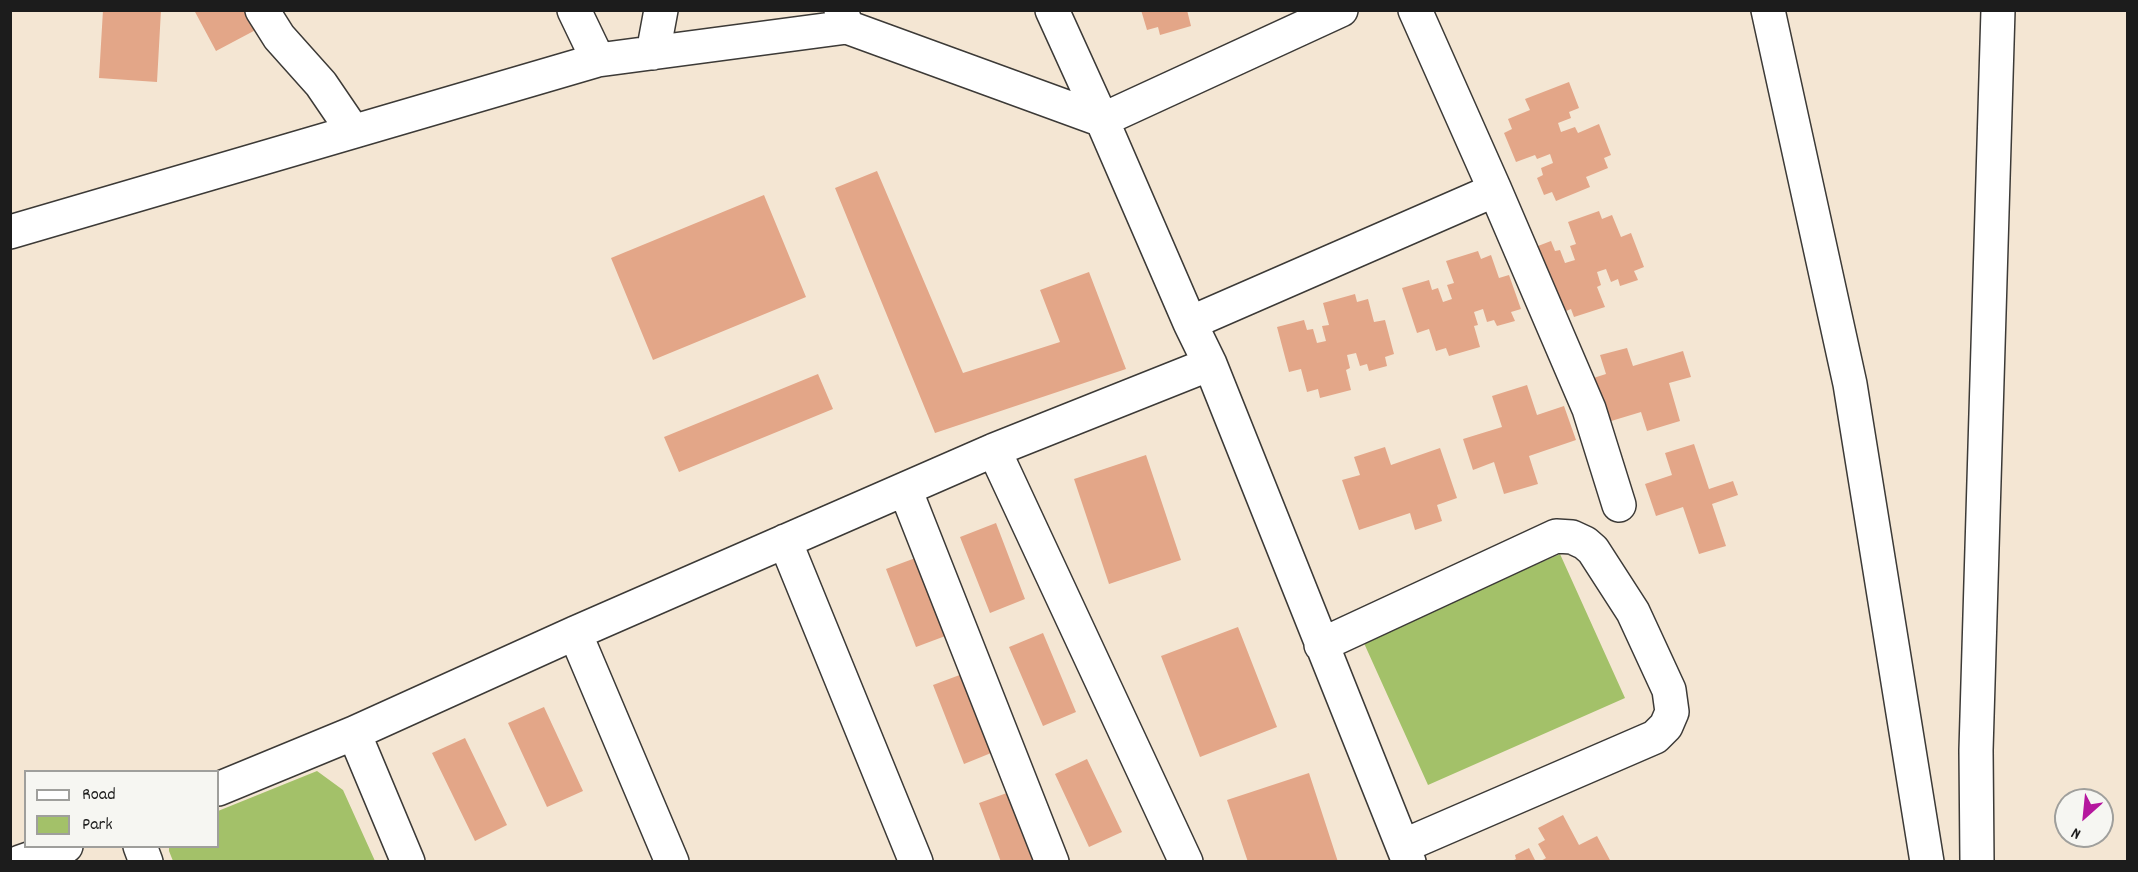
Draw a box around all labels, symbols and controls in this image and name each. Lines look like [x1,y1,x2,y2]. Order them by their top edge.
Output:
legend [24,770,219,848]
text: Road [82,783,116,808]
north arrow [2054,788,2114,848]
text: Park [82,813,113,838]
text: N [2068,821,2085,845]

